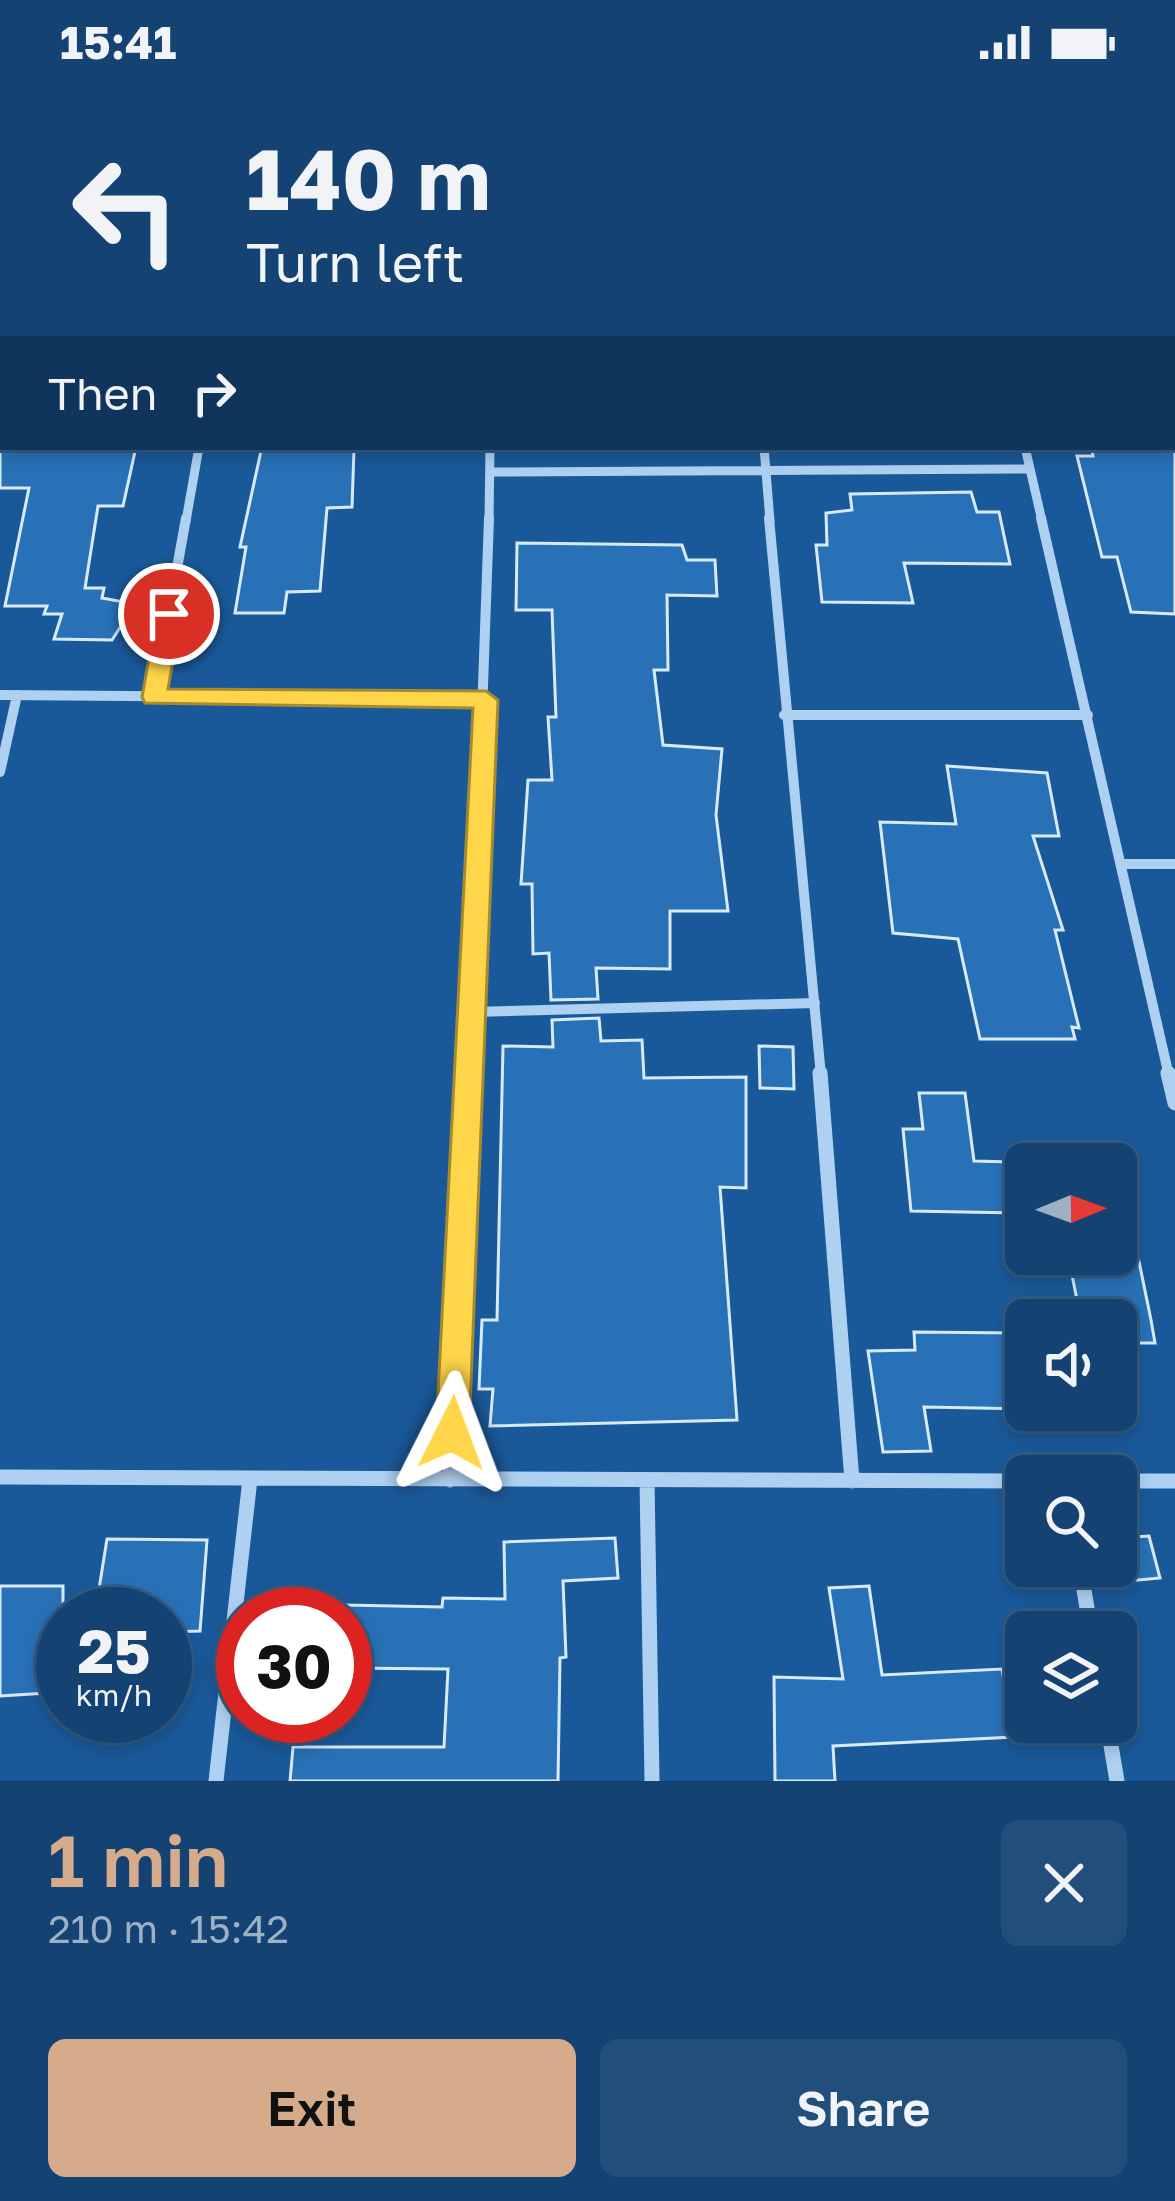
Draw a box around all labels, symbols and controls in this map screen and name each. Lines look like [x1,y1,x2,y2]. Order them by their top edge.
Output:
text: 15:41 [60,15,176,69]
text: 140 m [246,128,491,228]
icon: left [48,132,204,288]
text: Turn left [246,229,464,294]
icon: right [181,360,247,426]
text: Then [48,366,157,420]
pin [118,563,220,665]
icon: arrive [136,581,202,647]
north arrow [1005,1143,1137,1275]
map controls [1005,1143,1137,1743]
button: sound [1005,1299,1137,1431]
position arrow [389,1370,515,1496]
button: search [1005,1455,1137,1587]
speed limit sign: 30 [216,1587,372,1743]
button: layers [1005,1611,1137,1743]
text: 25 [77,1614,151,1686]
text: km/h [76,1677,152,1713]
text: 1 min [48,1816,228,1903]
button: close [1001,1820,1127,1946]
text: 210 m · 15:42 [48,1905,289,1952]
button: Exit [48,2039,576,2177]
button: Share [600,2039,1127,2177]

